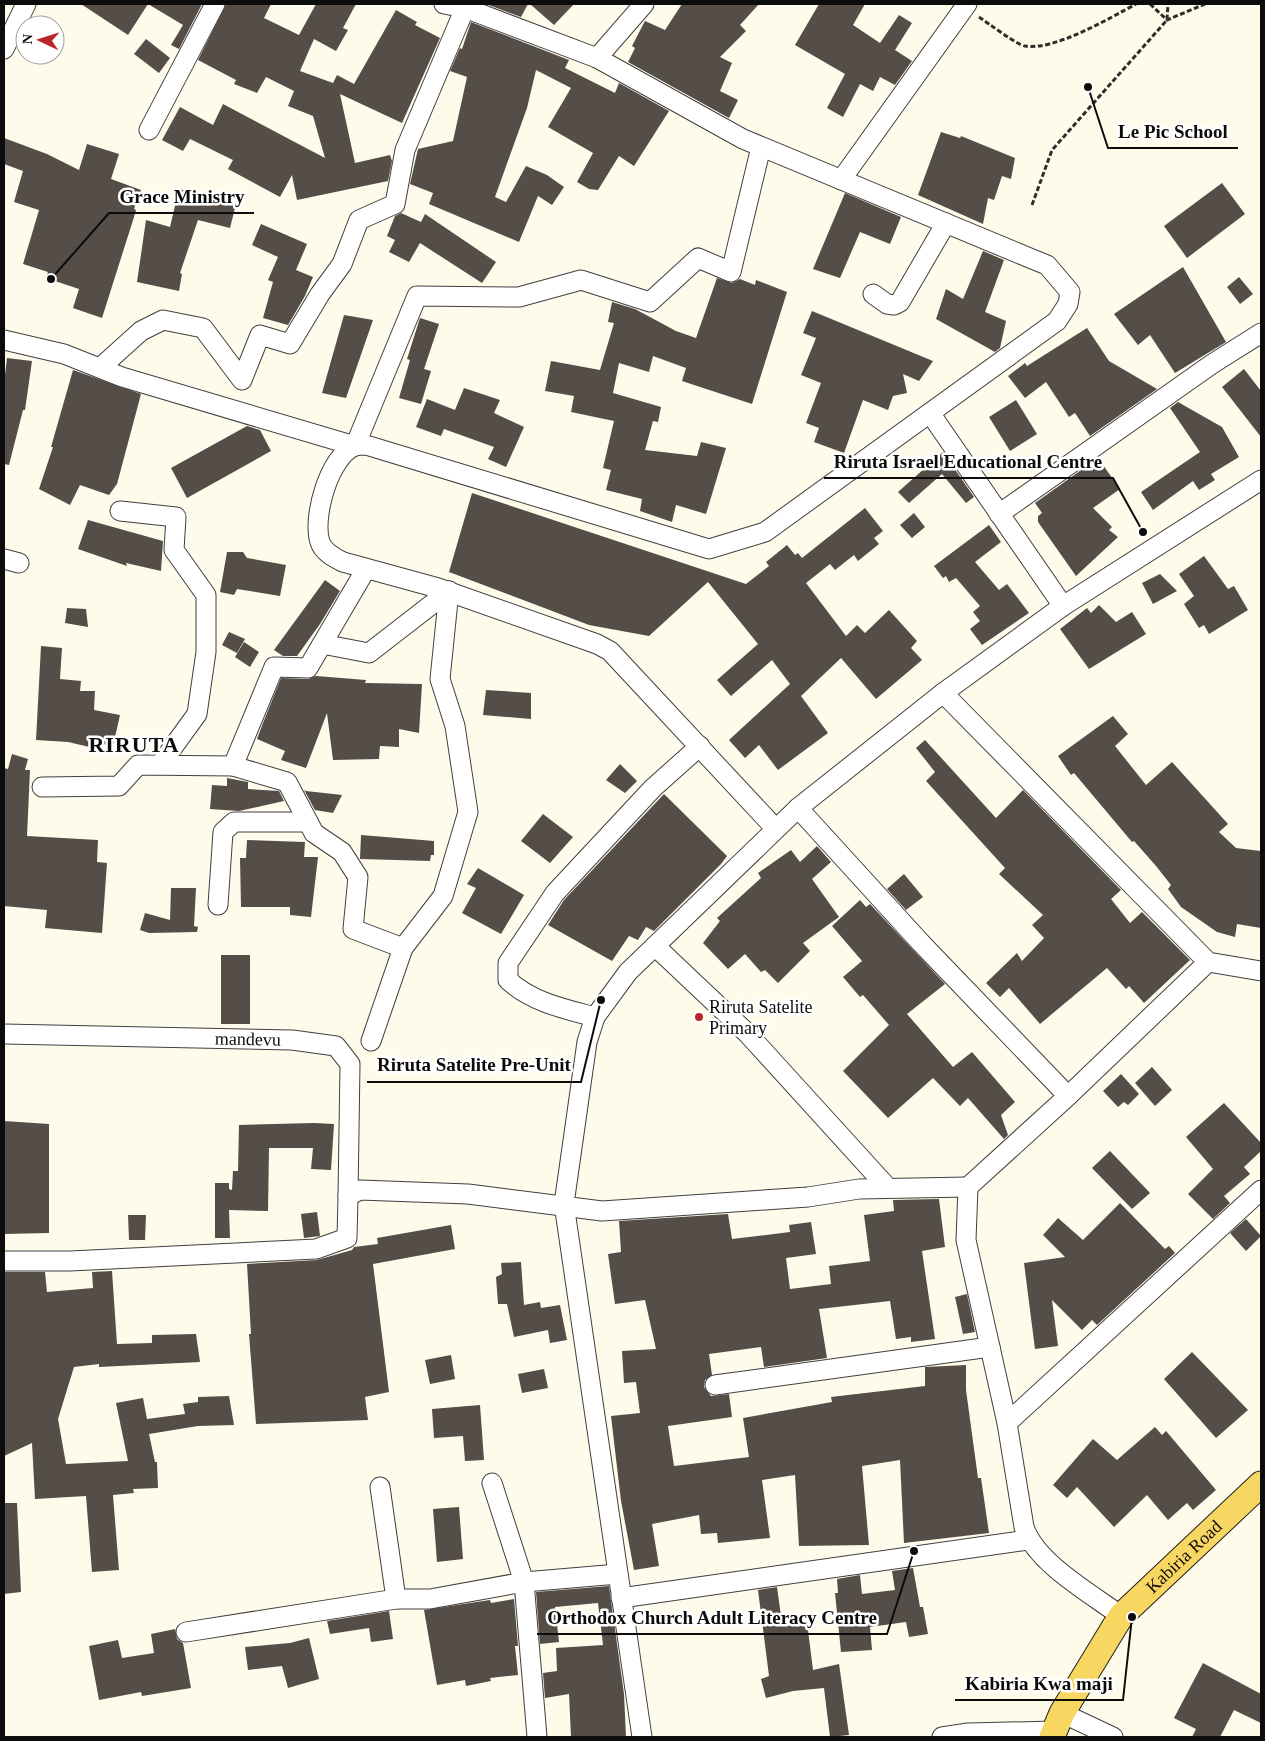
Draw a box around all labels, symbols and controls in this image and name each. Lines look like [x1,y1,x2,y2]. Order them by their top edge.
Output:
north arrow [15,15,65,65]
text: N [20,34,35,45]
callout: Le Pic School [1108,114,1238,148]
text: Le Pic School [1118,121,1228,142]
callout: Grace Ministry [109,179,254,213]
text: Grace Ministry [119,186,245,207]
callout: Riruta Israel Educational Centre [824,444,1113,478]
text: Riruta Israel Educational Centre [834,451,1102,472]
district label: RIRUTA [88,732,180,757]
place label: Riruta Satelite Primary [709,997,812,1038]
marker: Riruta Satelite Primary [693,1011,705,1023]
street label: mandevu [215,1028,281,1050]
callout: Riruta Satelite Pre-Unit [367,1048,581,1082]
text: Riruta Satelite Pre-Unit [377,1054,572,1075]
street label: Kabiria Road [1142,1516,1226,1597]
callout: Orthodox Church Adult Literacy Centre [537,1600,887,1634]
text: Orthodox Church Adult Literacy Centre [547,1607,877,1628]
callout: Kabiria Kwa maji [955,1666,1123,1700]
text: Kabiria Kwa maji [965,1673,1113,1694]

